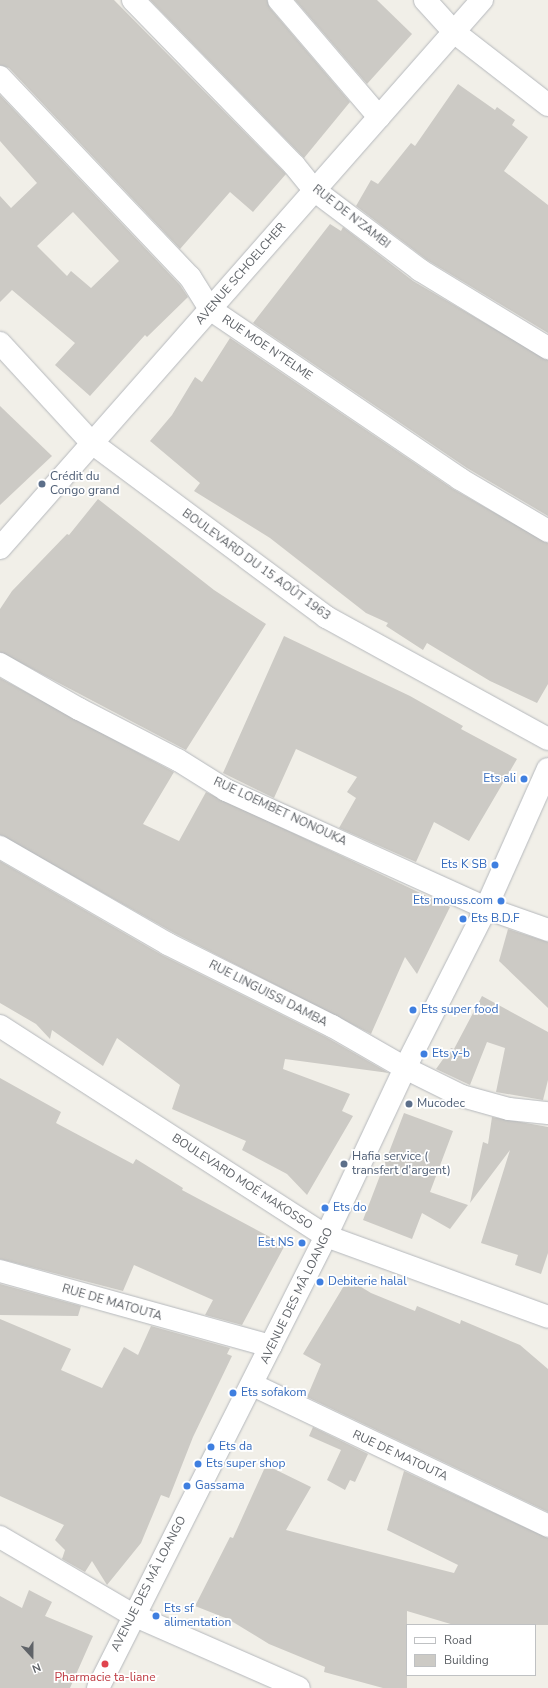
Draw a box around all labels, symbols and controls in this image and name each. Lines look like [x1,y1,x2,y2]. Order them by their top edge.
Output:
street label: RUE DE N'ZAMBI [309,182,393,252]
street label: AVENUE SCHOELCHER [193,220,289,328]
street label: RUE MOE N'TELME [219,312,315,384]
place label: Crédit du Congo grand [50,470,119,498]
marker: Crédit du Congo grand [37,479,47,489]
street label: BOULEVARD DU 15 AOÛT 1963 [179,506,333,624]
place label: Ets ali [483,772,516,786]
marker: Ets ali [519,774,529,784]
street label: RUE LOEMBET NONOUKA [211,775,349,849]
place label: Ets K SB [441,858,487,872]
marker: Ets K SB [490,860,500,870]
place label: Ets mouss.com [413,894,493,908]
marker: Ets mouss.com [496,896,506,906]
place label: Ets B.D.F [471,912,520,926]
marker: Ets B.D.F [458,914,468,924]
street label: RUE LINGUISSI DAMBA [206,958,330,1030]
place label: Ets super food [421,1003,498,1017]
marker: Ets super food [408,1005,418,1015]
place label: Ets y-b [432,1047,470,1061]
marker: Ets y-b [419,1049,429,1059]
place label: Mucodec [417,1097,465,1111]
marker: Mucodec [404,1099,414,1109]
street label: BOULEVARD MOÉ MAKOSSO [169,1131,315,1233]
place label: Hafia service ( transfert d'argent) [352,1150,451,1178]
marker: Hafia service ( transfert d'argent) [339,1159,349,1169]
place label: Ets do [333,1201,367,1215]
marker: Ets do [320,1203,330,1213]
street label: AVENUE DES MÂ LOANGO [258,1225,336,1367]
place label: Est NS [258,1236,294,1250]
marker: Est NS [297,1238,307,1248]
place label: Debiterie halal [328,1275,407,1289]
marker: Debiterie halal [315,1277,325,1287]
street label: RUE DE MATOUTA [60,1282,164,1324]
place label: Ets sofakom [241,1386,306,1400]
marker: Ets sofakom [228,1388,238,1398]
street label: RUE DE MATOUTA [350,1428,450,1484]
place label: Ets da [219,1440,252,1454]
marker: Ets da [206,1442,216,1452]
place label: Ets super shop [206,1457,286,1471]
marker: Ets super shop [193,1459,203,1469]
place label: Gassama [195,1479,245,1493]
marker: Gassama [182,1481,192,1491]
street label: AVENUE DES MÂ LOANGO [109,1514,189,1654]
place label: Ets sf alimentation [164,1602,231,1630]
marker: Ets sf alimentation [151,1611,161,1621]
legend [406,1624,536,1676]
text: Road [444,1632,472,1648]
north arrow [12,1636,52,1676]
text: Building [444,1652,489,1668]
text: N [30,1659,43,1676]
marker: Pharmacie ta-liane [100,1659,110,1669]
place label: Pharmacie ta-liane [54,1671,156,1685]

